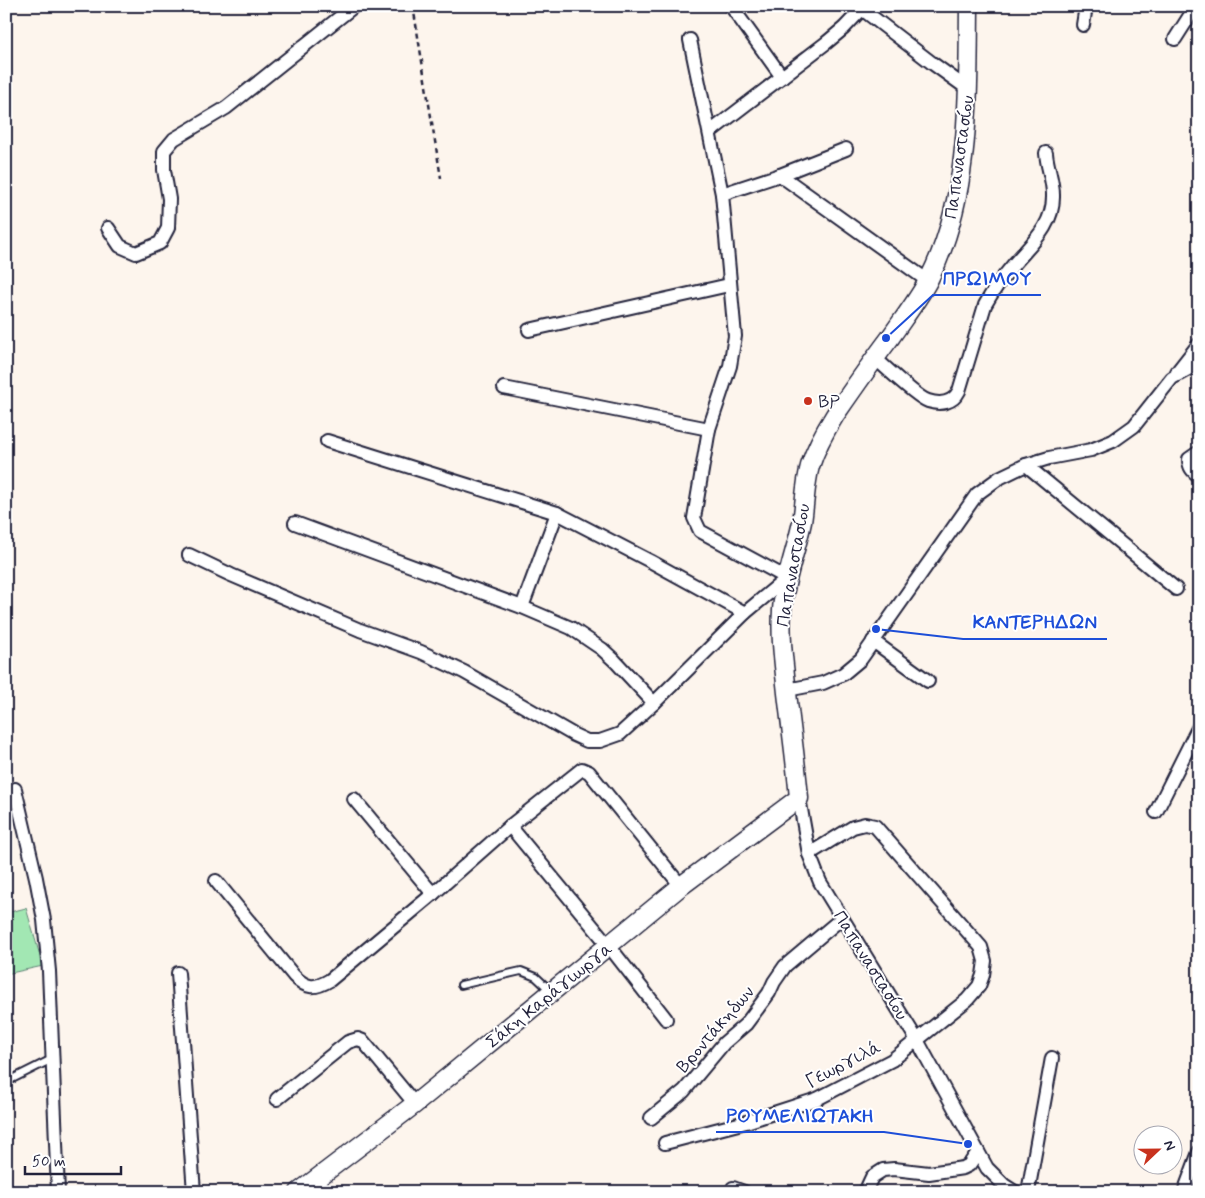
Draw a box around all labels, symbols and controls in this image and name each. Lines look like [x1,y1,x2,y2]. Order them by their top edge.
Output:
street label: Παπαναστασίου [939,94,981,221]
callout: ΠΡΩΙΜΟΥ [933,261,1041,295]
text: ΠΡΩΙΜΟΥ [943,267,1032,292]
place label: BP [818,390,840,414]
marker: BP [802,395,814,407]
street label: Παπαναστασίου [771,502,817,629]
callout: ΚΑΝΤΕΡΗΔΩΝ [963,605,1107,639]
text: ΚΑΝΤΕΡΗΔΩΝ [973,610,1097,635]
street label: Παπαναστασίου [827,906,913,1025]
street label: Σάκη Καράγιωργα [481,937,618,1054]
street label: Βροντάκηδων [671,981,760,1078]
street label: Γεωργιλά [802,1036,885,1094]
callout: ΡΟΥΜΕΛΙΩΤΑΚΗ [716,1098,884,1132]
text: ΡΟΥΜΕΛΙΩΤΑΚΗ [726,1104,874,1129]
north arrow [1132,1126,1182,1176]
text: N [1159,1138,1179,1153]
scale bar [25,1143,121,1175]
text: 50 m [32,1152,66,1172]

